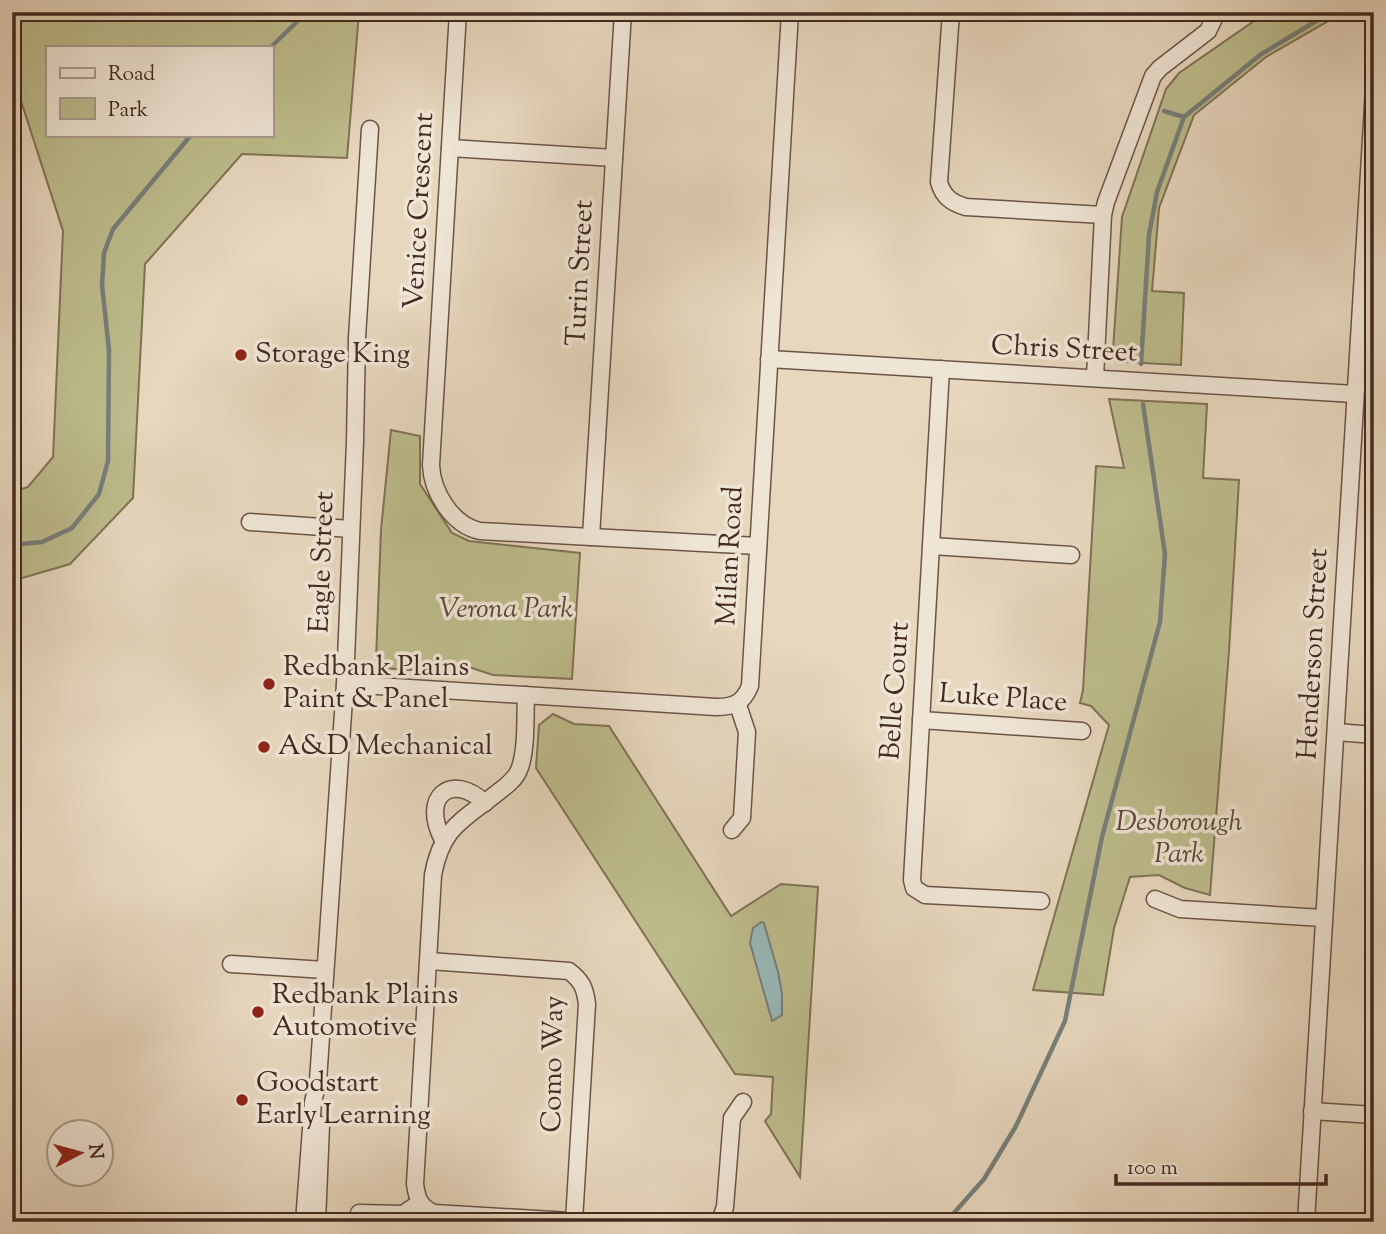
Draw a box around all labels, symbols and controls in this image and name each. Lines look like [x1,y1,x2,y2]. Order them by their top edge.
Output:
legend [46,46,273,136]
text: Road [108,60,155,90]
text: Park [108,96,149,126]
street label: Venice Crescent [395,111,445,311]
street label: Turin Street [557,198,605,347]
street label: Chris Street [990,326,1139,374]
place label: Storage King [255,335,410,375]
marker: Storage King [233,347,249,363]
street label: Milan Road [707,485,755,627]
street label: Eagle Street [301,490,345,634]
street label: Henderson Street [1288,547,1340,761]
park label: Verona Park [439,590,573,630]
street label: Belle Court [871,620,921,761]
place label: Redbank Plains Paint & Panel [283,648,469,720]
street label: Luke Place [937,675,1069,723]
marker: Redbank Plains Paint & Panel [261,676,277,692]
place label: A&D Mechanical [278,727,493,767]
marker: A&D Mechanical [256,739,272,755]
park label: Desborough Park [1116,803,1243,875]
place label: Redbank Plains Automotive [272,976,458,1048]
street label: Como Way [533,995,575,1133]
marker: Redbank Plains Automotive [250,1004,266,1020]
place label: Goodstart Early Learning [256,1064,431,1136]
marker: Goodstart Early Learning [234,1092,250,1108]
north arrow [46,1118,116,1188]
text: N [80,1143,109,1160]
scale bar [1116,1143,1326,1187]
text: 100 m [1127,1154,1178,1184]

